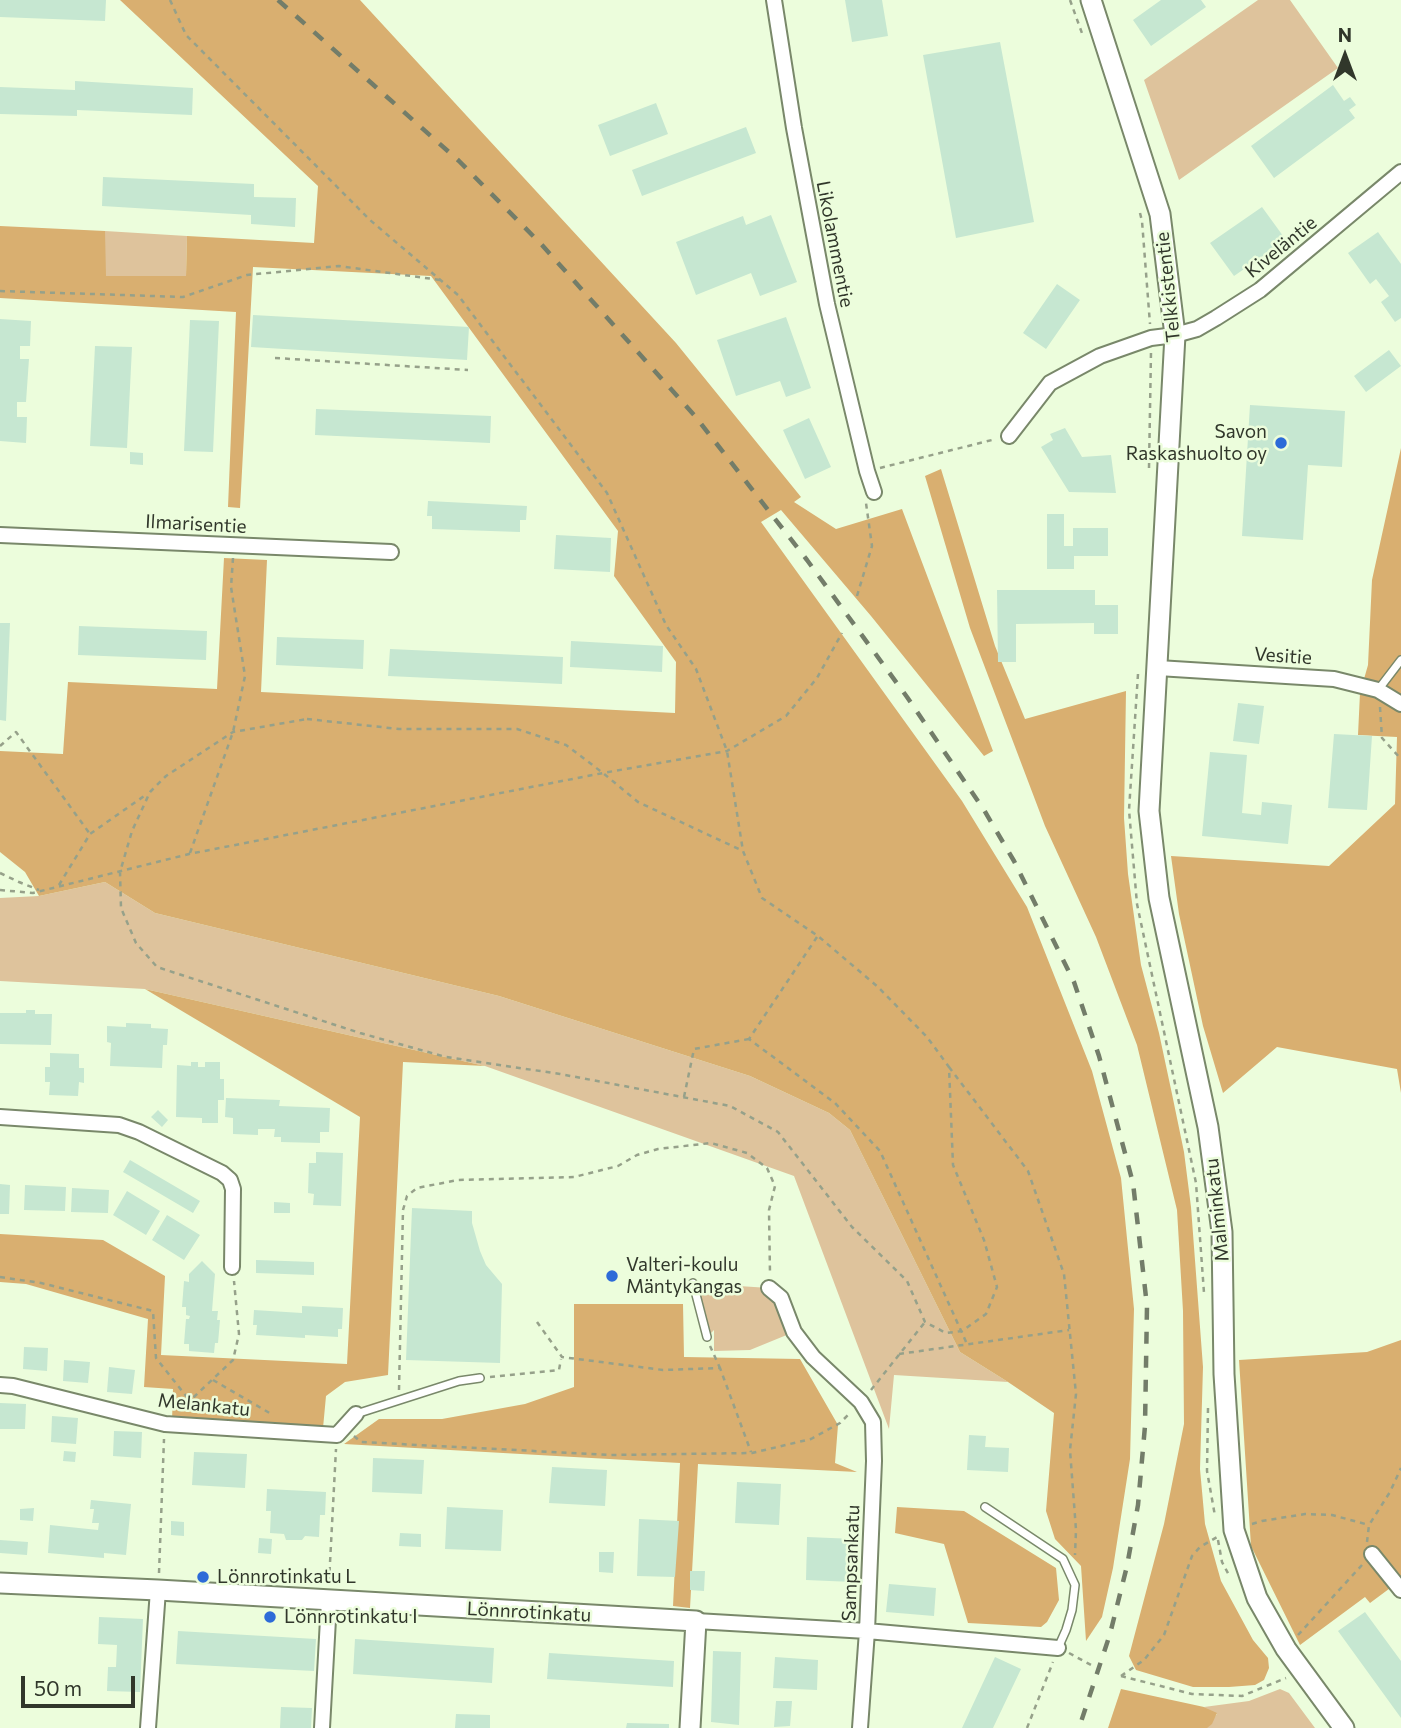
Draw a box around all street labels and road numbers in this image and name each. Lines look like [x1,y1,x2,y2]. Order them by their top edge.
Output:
street label: Likolammentie [812,179,858,309]
street label: Kiveläntie [1241,211,1321,283]
street label: Telkkistentie [1151,231,1185,343]
street label: Ilmarisentie [145,510,247,538]
street label: Vesitie [1253,643,1313,669]
street label: Malminkatu [1200,1157,1234,1263]
street label: Melankatu [157,1389,251,1421]
street label: Sampsankatu [838,1504,864,1622]
street label: Lönnrotinkatu [466,1597,592,1627]

